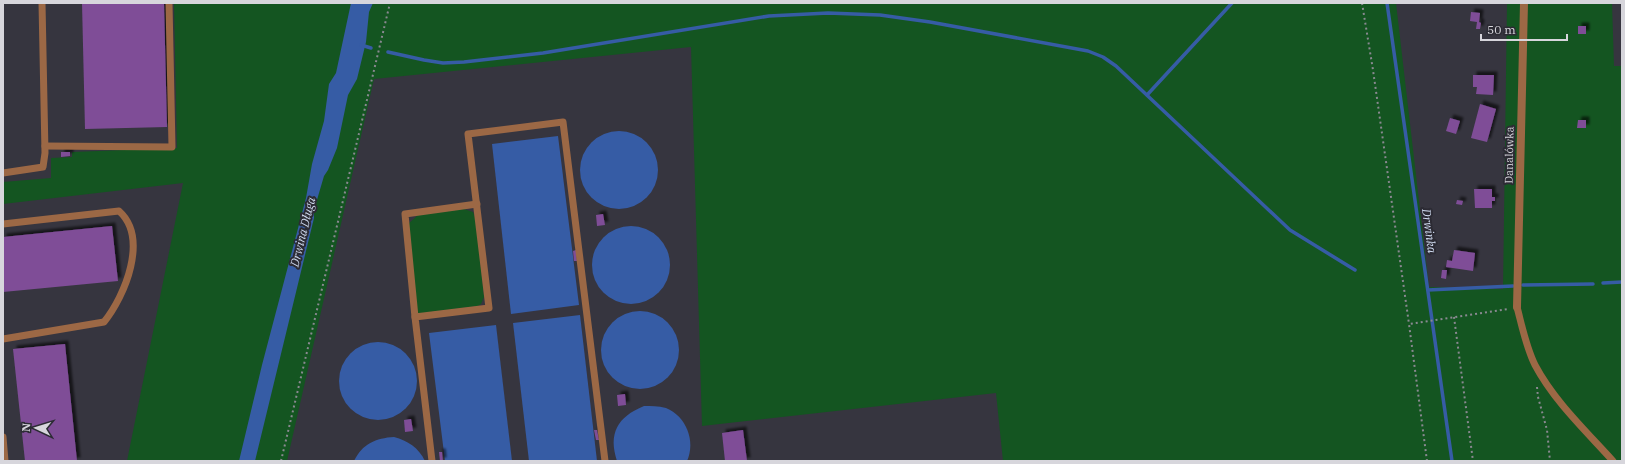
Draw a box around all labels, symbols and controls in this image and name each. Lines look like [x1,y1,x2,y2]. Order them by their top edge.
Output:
scale bar [1481,16,1567,42]
text: 50 m [1487,22,1516,37]
street label: Danalówka [1502,126,1516,184]
water label: Drwina Długa [286,195,319,269]
water label: Drwinka [1419,207,1440,255]
north arrow [16,408,56,448]
text: N [19,422,33,432]

